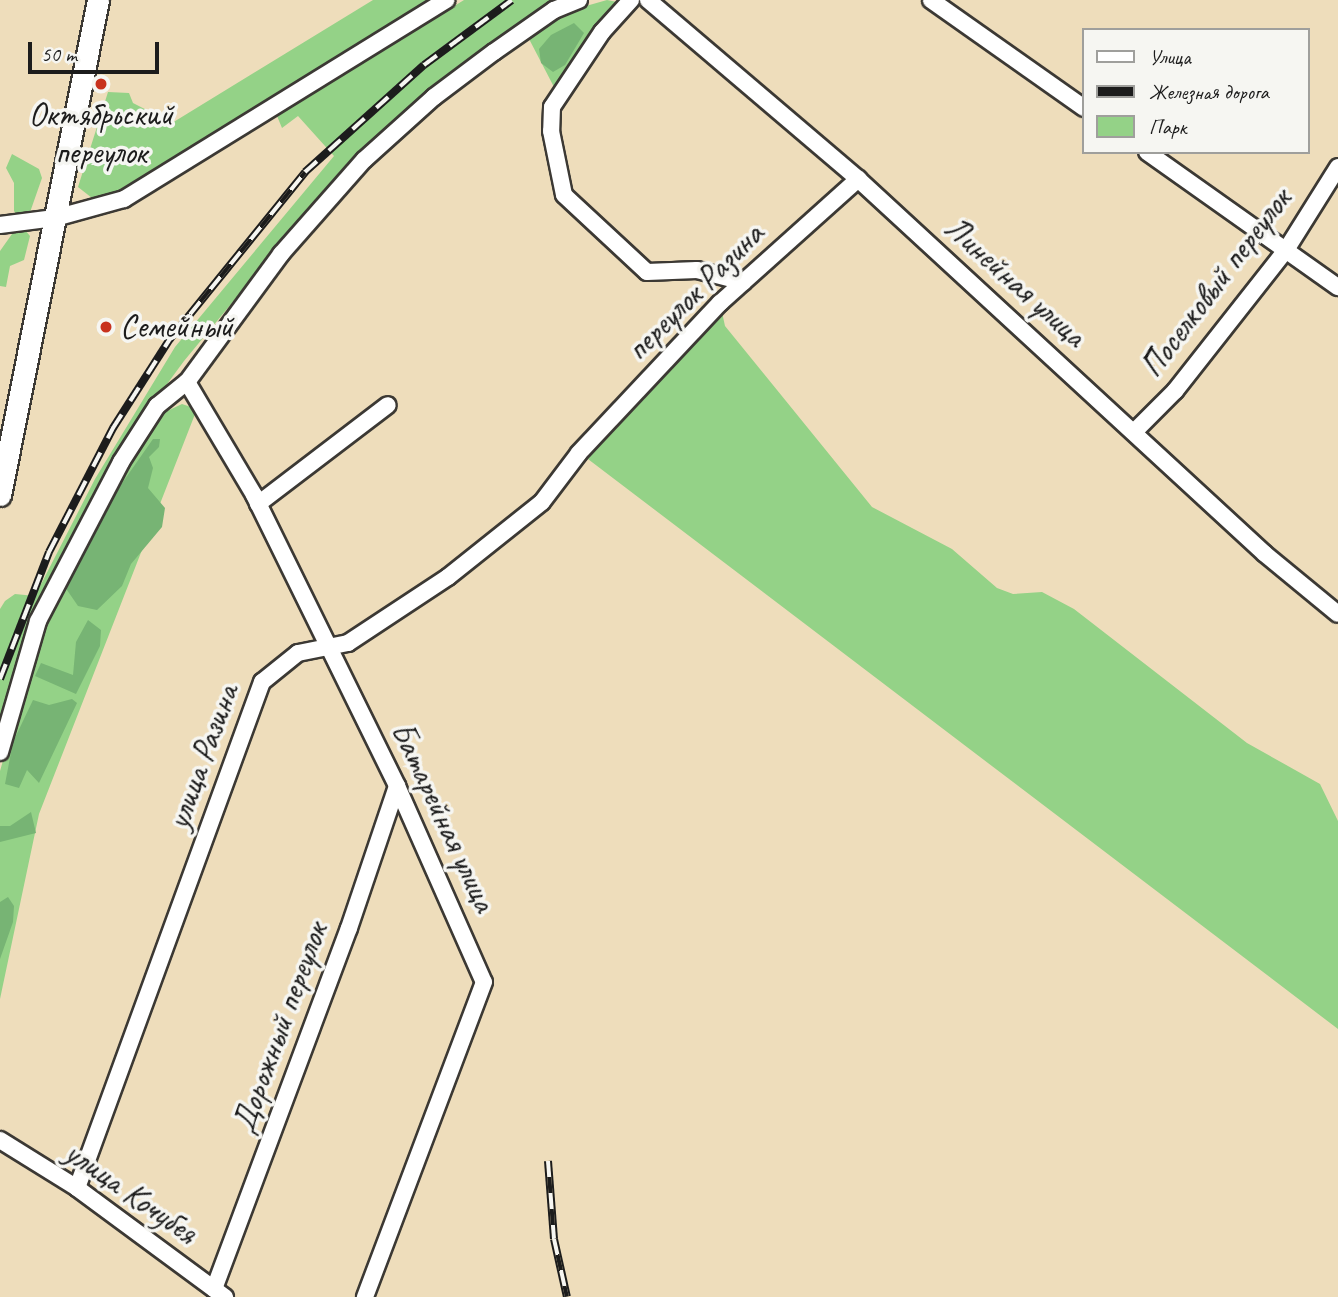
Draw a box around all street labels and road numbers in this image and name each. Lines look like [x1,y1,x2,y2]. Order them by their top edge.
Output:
street label: Поселковый переулок [1132,181,1300,385]
street label: Линейная улица [935,207,1095,357]
street label: переулок Разина [618,215,772,369]
street label: улица Разина [159,680,247,834]
street label: Батарейная улица [381,714,505,920]
street label: Дорожный переулок [224,917,336,1139]
street label: улица Кочубея [58,1133,204,1253]

